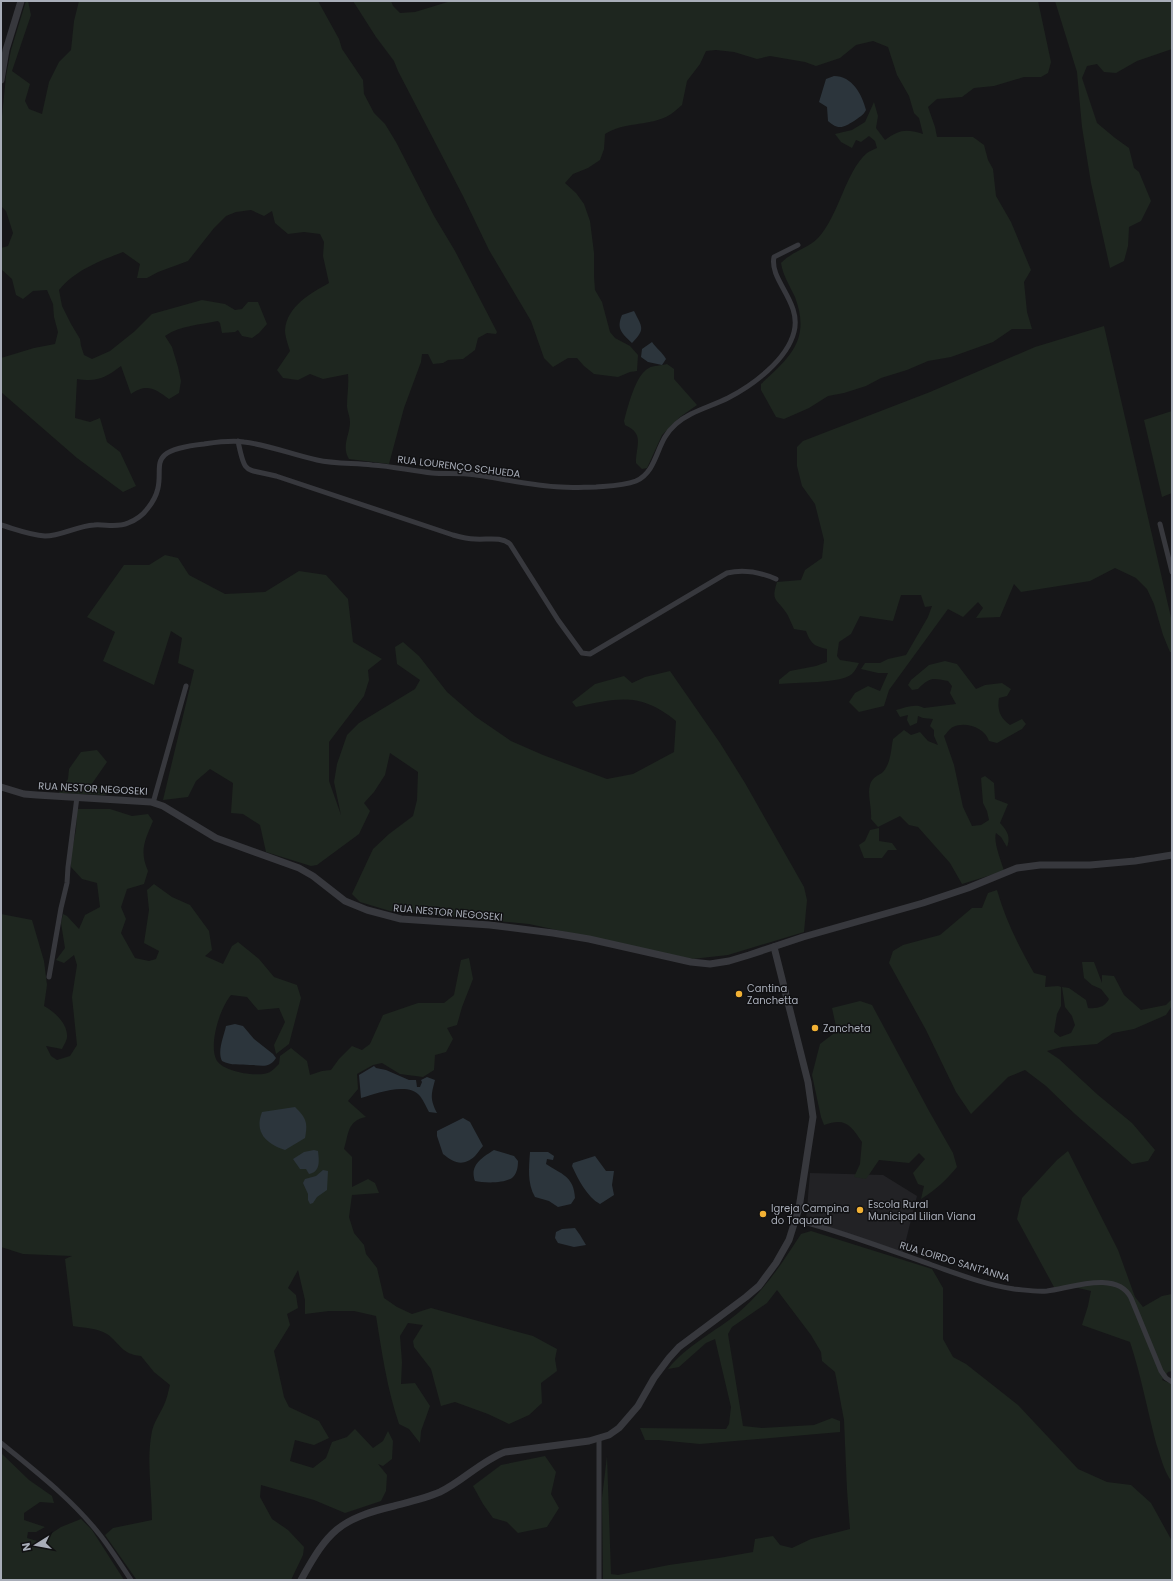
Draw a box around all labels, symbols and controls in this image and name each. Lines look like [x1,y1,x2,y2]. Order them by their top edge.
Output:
street label: RUA LOURENÇO SCHUEDA [397,452,522,482]
street label: RUA NESTOR NEGOSEKI [38,778,148,799]
street label: RUA NESTOR NEGOSEKI [393,900,503,925]
place label: Cantina Zanchetta [747,981,798,1008]
marker: Cantina Zanchetta [734,989,744,999]
place label: Zancheta [823,1021,871,1036]
marker: Zancheta [810,1023,820,1033]
place label: Escola Rural Municipal Lilian Viana [868,1197,976,1224]
place label: Igreja Campina do Taquaral [771,1201,849,1228]
marker: Escola Rural Municipal Lilian Viana [855,1205,865,1215]
marker: Igreja Campina do Taquaral [758,1209,768,1219]
street label: RUA LOIRDO SANT'ANNA [898,1238,1012,1285]
north arrow [16,1525,56,1565]
text: N [18,1541,35,1552]

